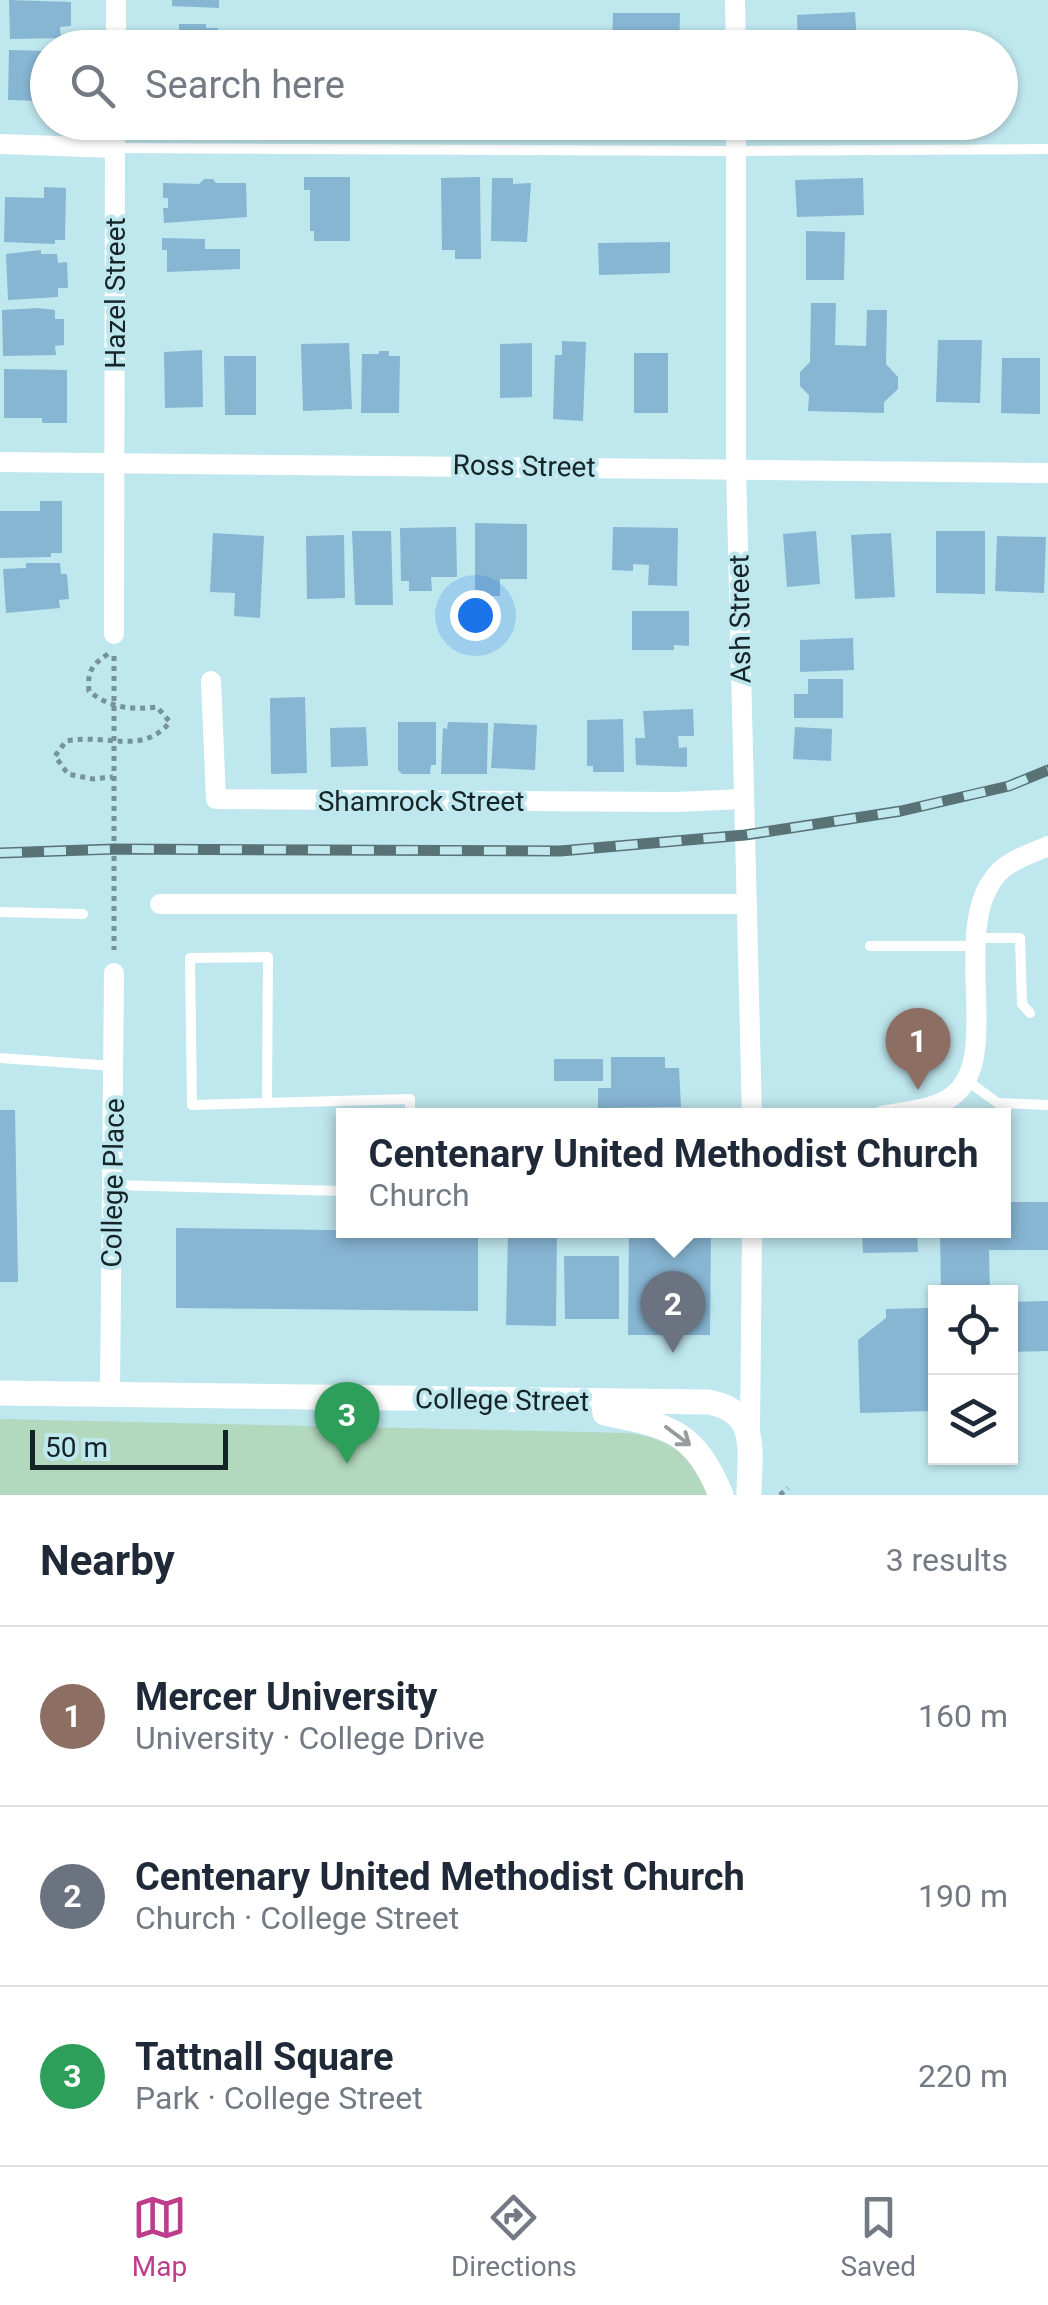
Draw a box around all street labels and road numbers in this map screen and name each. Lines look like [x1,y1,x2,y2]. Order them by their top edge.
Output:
street label: Hazel Street [99,217,132,369]
street label: Ross Street [452,448,596,484]
street label: Ash Street [722,554,758,684]
street label: Shamrock Street [318,785,524,818]
street label: College Place [95,1098,131,1268]
street label: College Street [415,1382,589,1418]

